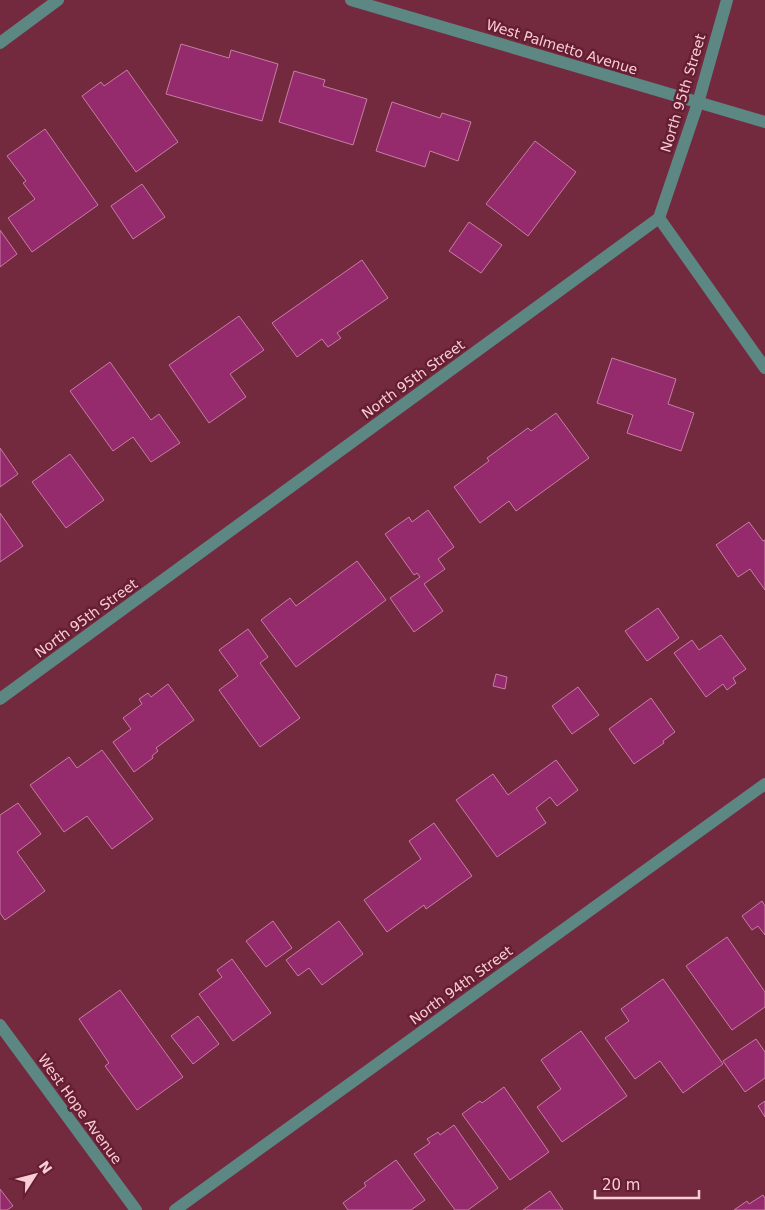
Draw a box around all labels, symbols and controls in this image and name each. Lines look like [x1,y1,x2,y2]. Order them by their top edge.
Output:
street label: West Palmetto Avenue [484,16,640,78]
street label: North 95th Street [657,31,709,154]
street label: North 95th Street [359,336,468,422]
street label: North 95th Street [32,575,141,661]
street label: North 94th Street [407,942,516,1028]
street label: West Hope Avenue [35,1051,125,1167]
north arrow [10,1150,60,1200]
text: N [36,1158,55,1177]
scale bar [595,1168,699,1200]
text: 20 m [602,1176,640,1194]

